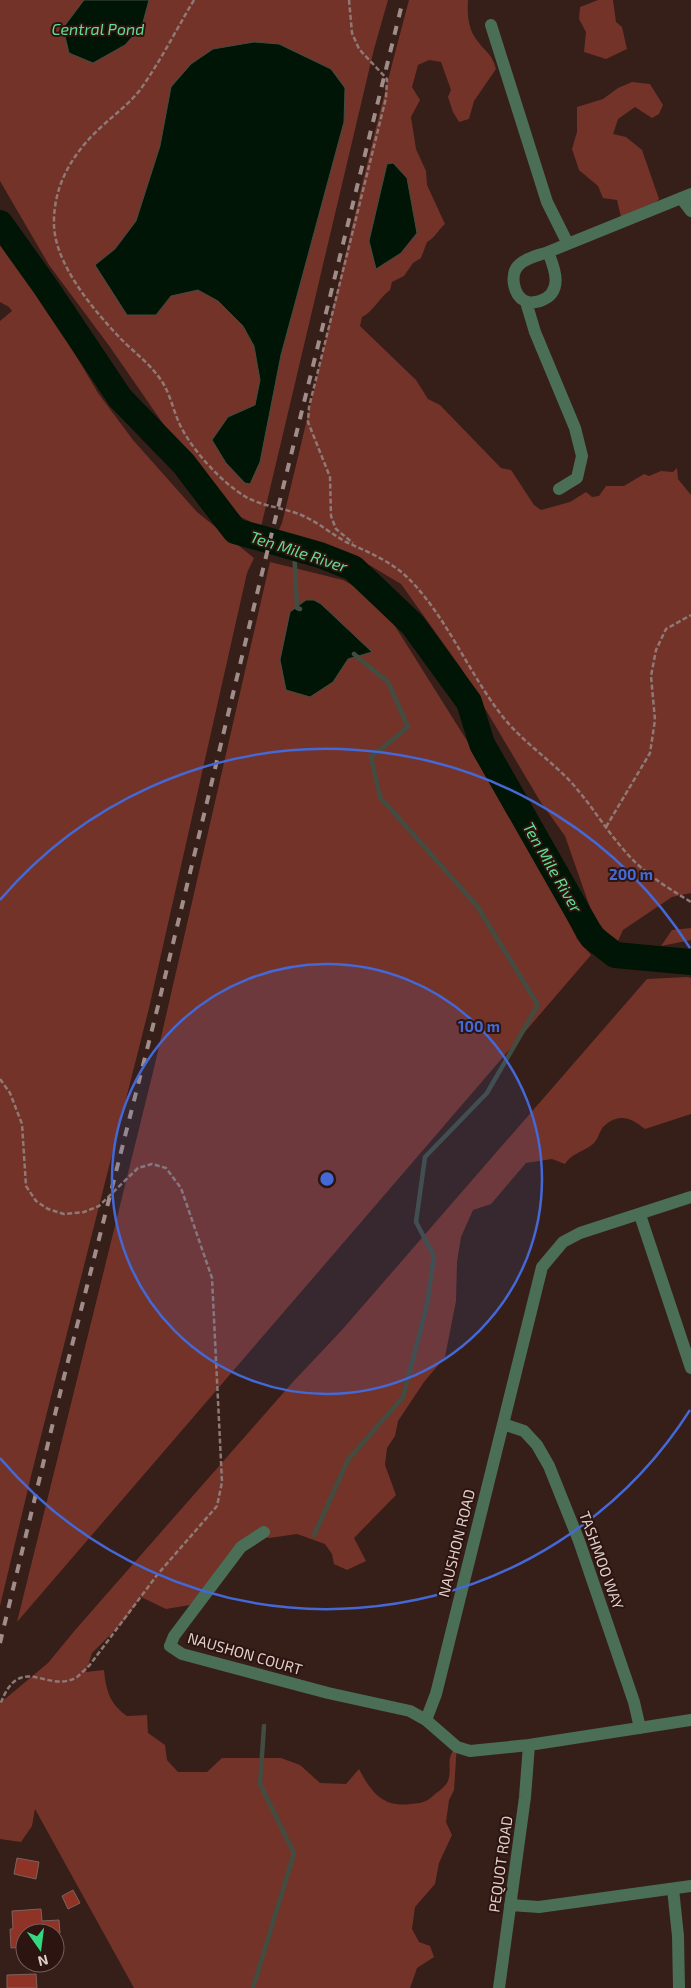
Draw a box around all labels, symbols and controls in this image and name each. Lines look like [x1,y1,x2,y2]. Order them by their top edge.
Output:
water label: Central Pond [52,19,144,38]
water label: Ten Mile River [248,526,351,576]
water label: Ten Mile River [520,819,587,916]
text: 200 m [609,865,653,883]
text: 100 m [458,1017,500,1035]
centre of rings [318,1170,336,1188]
street label: NAUSHON ROAD [434,1487,478,1599]
street label: TASHMOO WAY [576,1509,628,1612]
street label: NAUSHON COURT [186,1628,305,1678]
street label: PEQUOT ROAD [484,1815,517,1914]
north arrow [15,1923,65,1973]
text: N [36,1952,50,1971]

